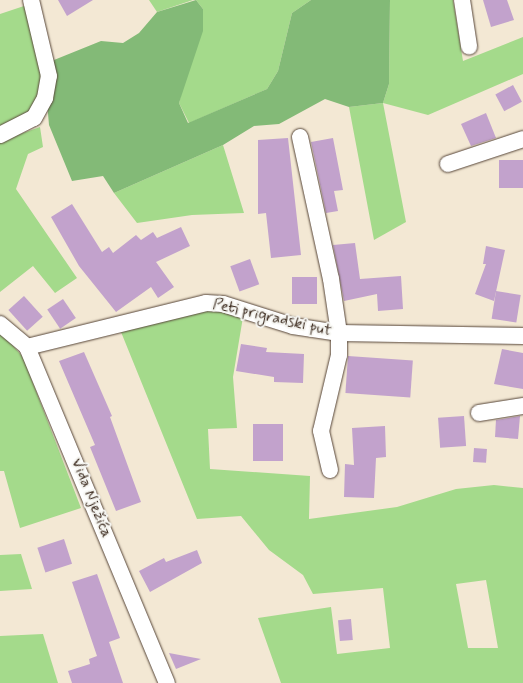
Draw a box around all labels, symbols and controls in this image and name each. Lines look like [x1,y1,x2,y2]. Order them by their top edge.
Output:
street label: Peti prigradski put [212,295,332,341]
street label: Vida Nježića [66,455,116,541]

